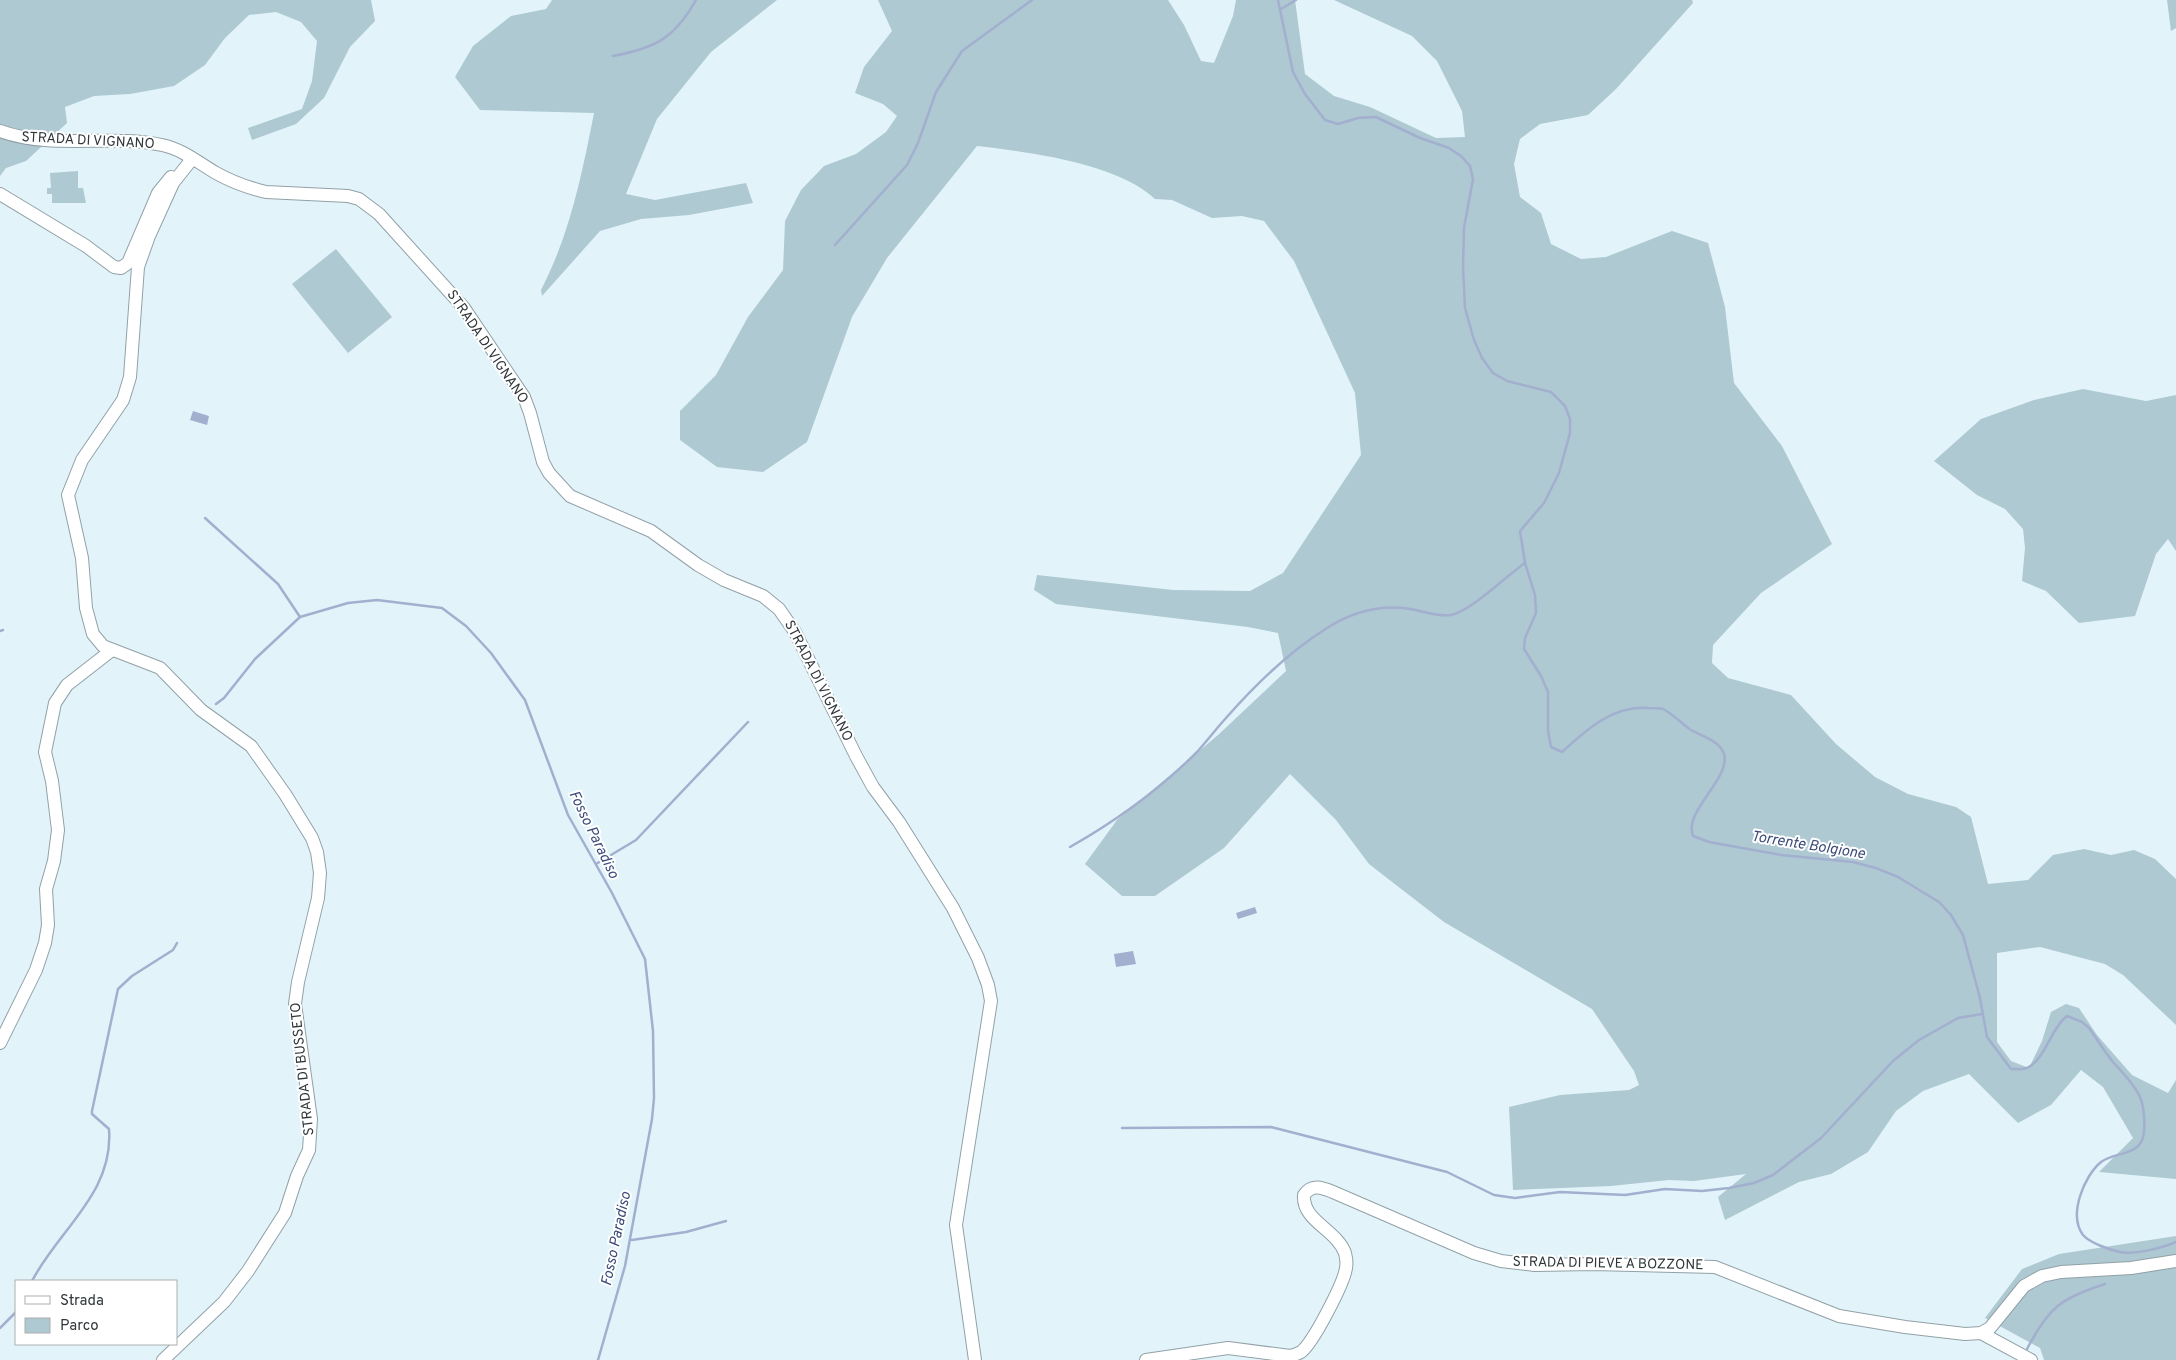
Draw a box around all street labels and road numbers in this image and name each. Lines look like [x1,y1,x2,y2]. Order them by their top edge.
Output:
street label: STRADA DI VIGNANO [21,129,155,153]
street label: STRADA DI VIGNANO [443,287,531,407]
street label: STRADA DI VIGNANO [780,618,856,744]
street label: STRADA DI BUSSETO [288,1002,318,1136]
street label: STRADA DI PIEVE A BOZZONE [1512,1254,1704,1274]

